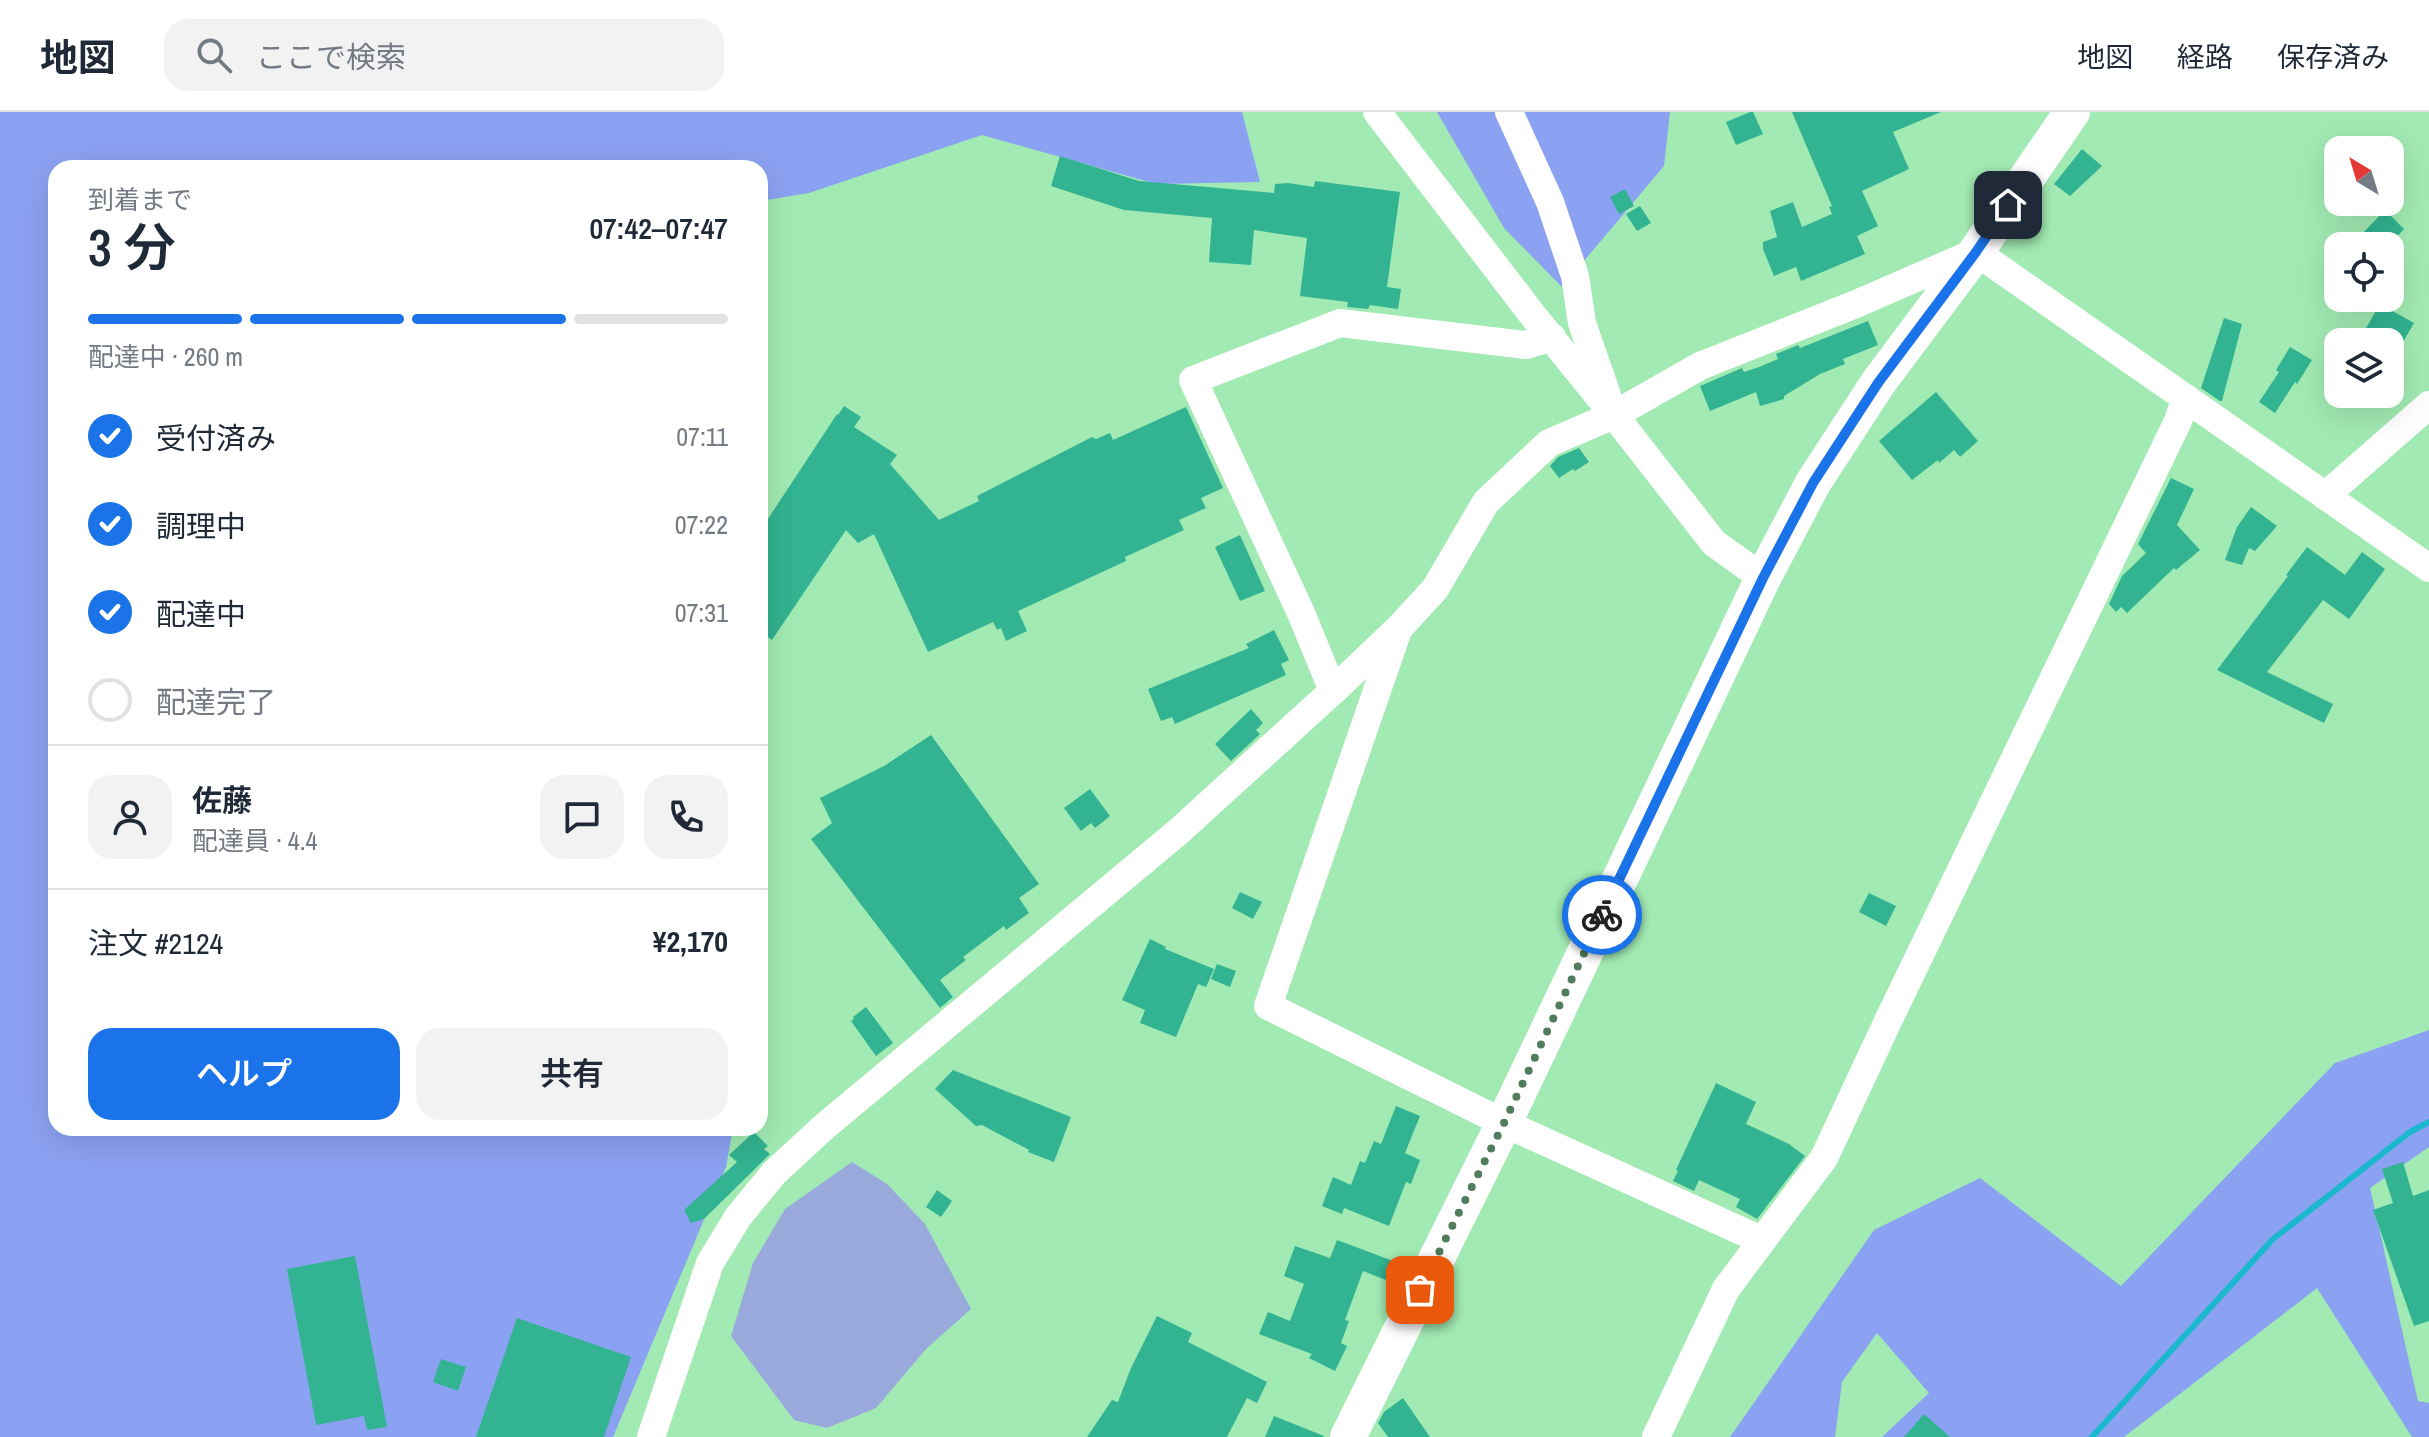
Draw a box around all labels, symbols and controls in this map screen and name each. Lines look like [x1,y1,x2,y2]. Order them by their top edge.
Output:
search box [164,19,724,91]
text: 地図 [40,32,116,83]
icon: search [192,33,236,77]
text: ここで検索 [256,37,406,77]
text: 地図 [2077,38,2133,76]
text: 経路 [2177,38,2233,76]
text: 保存済み [2277,38,2389,76]
north arrow [2324,136,2404,216]
map controls [2324,136,2404,408]
pin [1974,171,2042,239]
text: 到着まで [88,182,192,217]
icon: home [1986,183,2030,227]
text: 07:42–07:47 [589,208,728,248]
text: 3 分 [88,212,176,282]
button: locate [2324,232,2404,312]
button: layers [2324,328,2404,408]
text: 配達中 · 260 m [88,339,243,374]
icon: check [88,414,132,458]
text: 受付済み [156,418,276,458]
text: 07:11 [676,419,728,454]
icon: check [88,502,132,546]
text: 調理中 [156,506,246,546]
text: 07:22 [675,507,728,542]
icon: check [88,590,132,634]
text: 配達中 [156,594,246,634]
text: 07:31 [675,595,728,630]
text: 配達完了 [156,682,276,722]
button: person [88,775,172,859]
button: chat [540,775,624,859]
button: phone [644,775,728,859]
text: 佐藤 [192,780,252,820]
text: 配達員 · 4.4 [192,823,317,858]
courier [1562,875,1642,955]
icon: bike [1580,893,1624,937]
text: ¥2,170 [653,921,728,961]
text: 注文 #2124 [88,923,223,963]
button: ヘルプ [88,1028,400,1120]
button: 共有 [416,1028,728,1120]
pin [1386,1256,1454,1324]
icon: bag [1398,1268,1442,1312]

